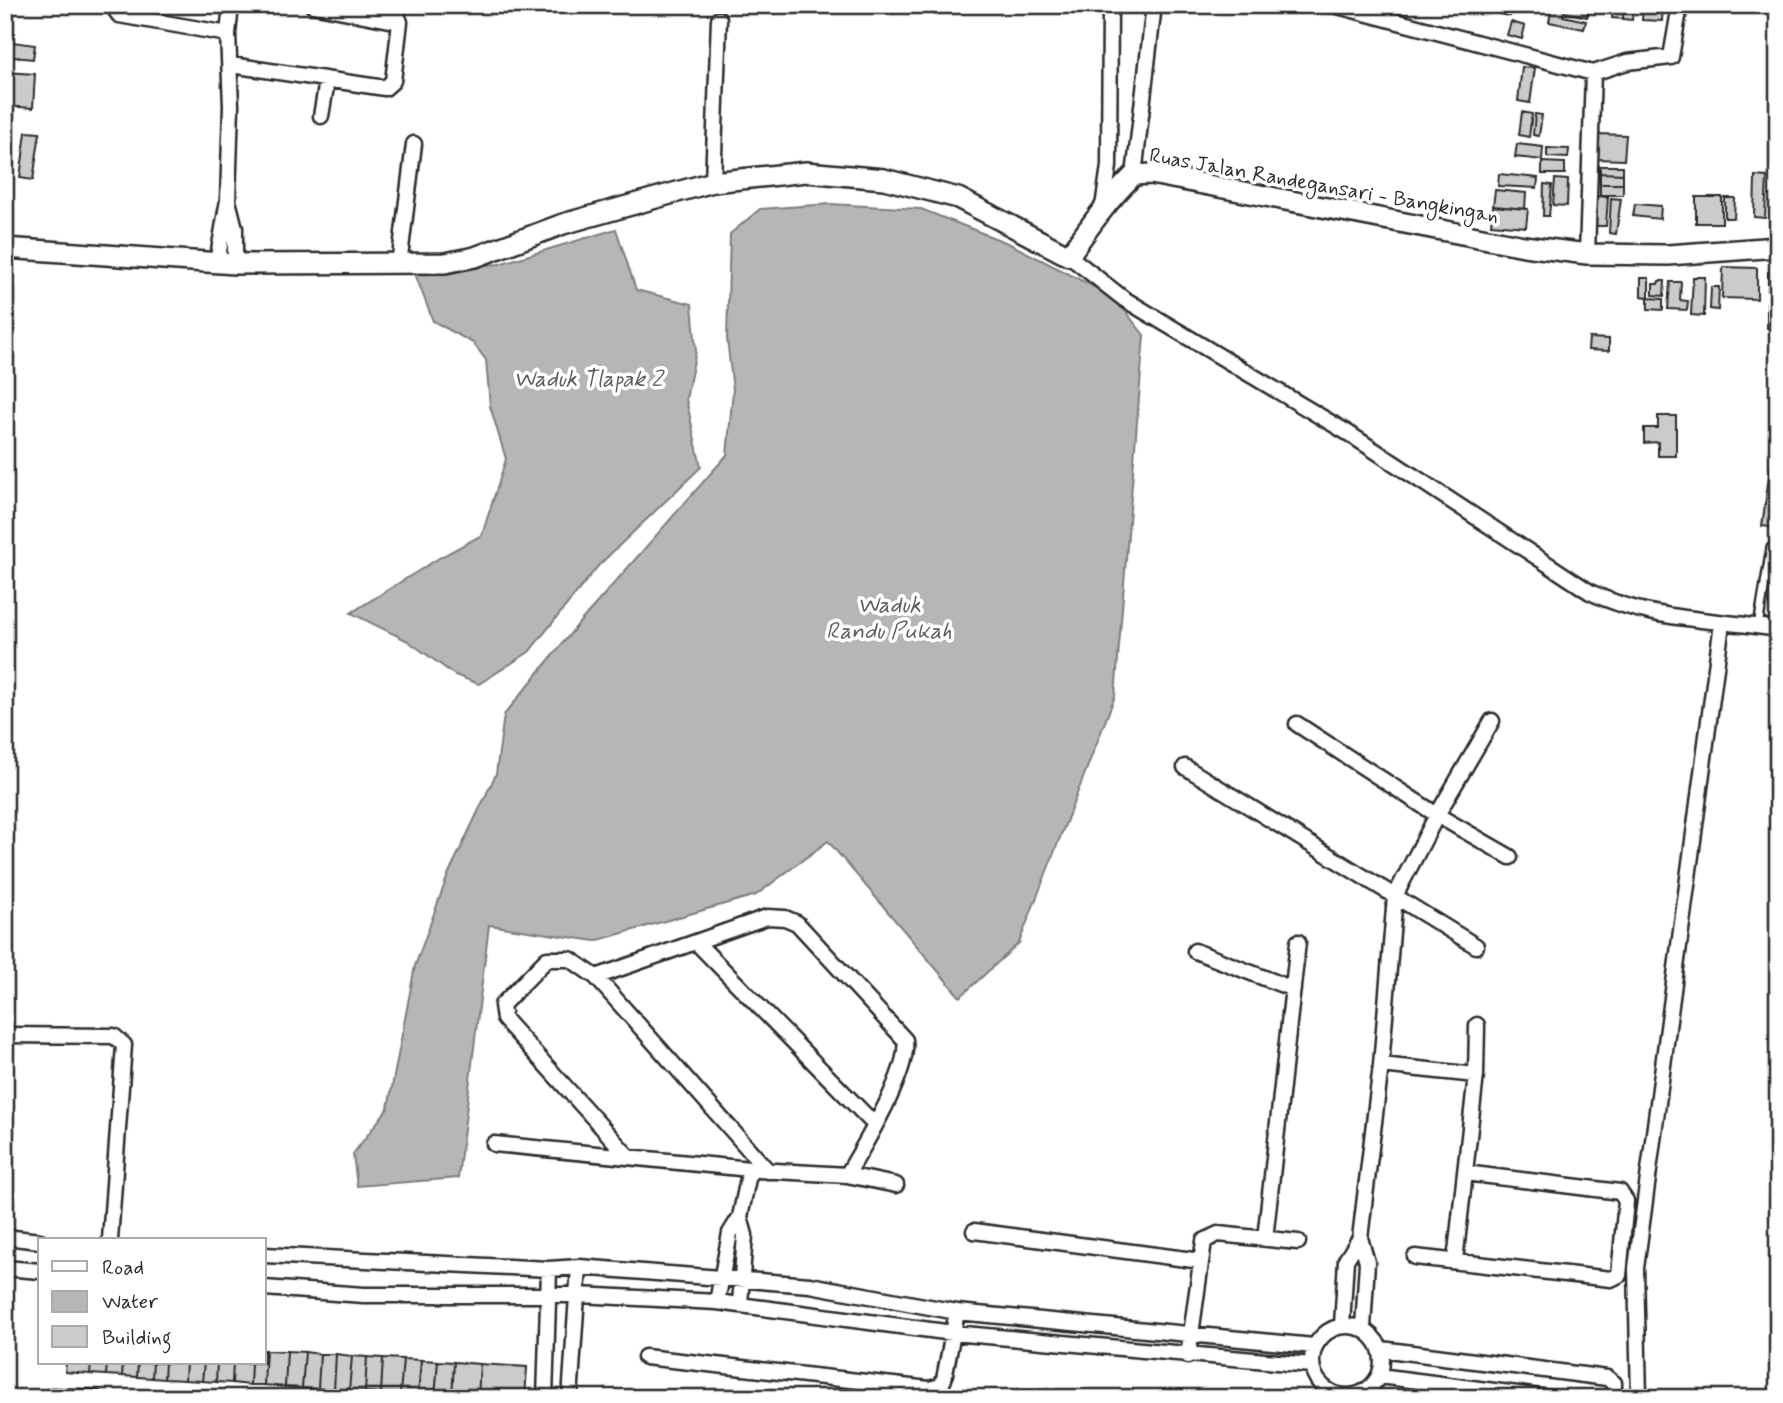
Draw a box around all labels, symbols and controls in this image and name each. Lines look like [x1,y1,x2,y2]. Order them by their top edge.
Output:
street label: Ruas Jalan Randegansari - Bangkingan [1147,141,1501,232]
water label: Waduk Tlapak 2 [513,365,665,395]
water label: Waduk Randu Pukah [826,591,952,647]
legend [38,1238,266,1364]
text: Road [102,1254,144,1282]
text: Water [102,1288,158,1316]
text: Building [102,1324,172,1354]

